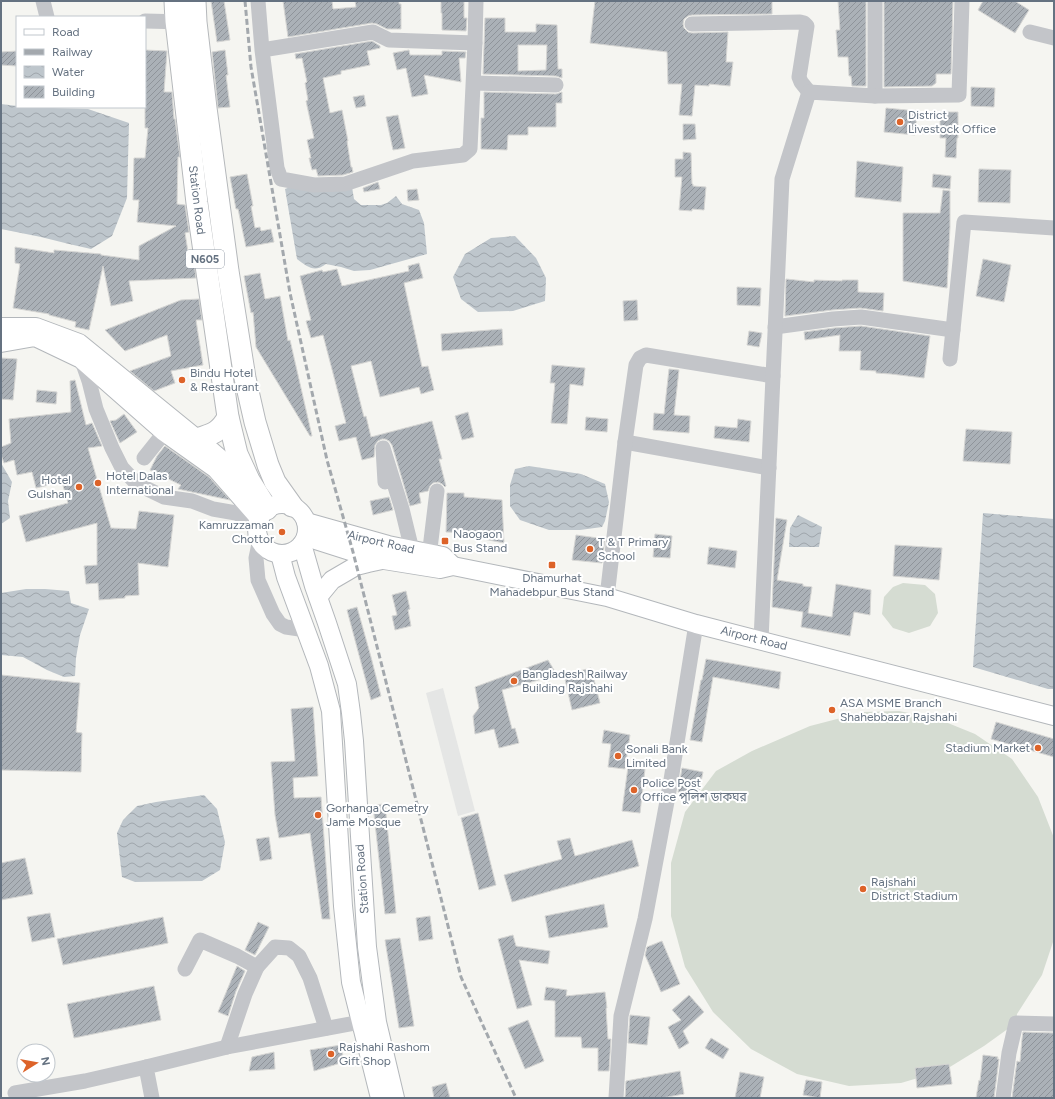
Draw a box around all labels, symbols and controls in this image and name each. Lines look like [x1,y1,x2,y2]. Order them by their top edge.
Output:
legend [16,16,146,108]
text: Road [52,25,80,39]
text: Railway [52,45,93,59]
text: Water [52,65,84,79]
text: Building [52,85,95,99]
place label: District Livestock Office [908,108,996,136]
marker: District Livestock Office [895,117,905,127]
street label: Station Road [186,165,208,235]
road number: N605 [186,250,224,268]
place label: Bindu Hotel & Restaurant [190,366,260,394]
marker: Bindu Hotel & Restaurant [177,375,187,385]
place label: Hotel Dalas International [106,469,174,497]
place label: Hotel Gulshan [27,473,71,501]
marker: Hotel Dalas International [93,478,103,488]
marker: Hotel Gulshan [74,482,84,492]
place label: Kamruzzaman Chottor [199,518,274,546]
marker: Kamruzzaman Chottor [277,527,287,537]
place label: Naogaon Bus Stand [453,527,507,555]
street label: Airport Road [346,528,416,556]
place label: T & T Primary School [598,535,669,563]
marker: Naogaon Bus Stand [440,536,450,546]
marker: T & T Primary School [585,544,595,554]
marker: Dhamurhat Mahadebpur Bus Stand [547,560,557,570]
place label: Dhamurhat Mahadebpur Bus Stand [490,571,614,599]
street label: Airport Road [719,623,789,653]
place label: Bangladesh Railway Building Rajshahi [522,667,628,695]
marker: Bangladesh Railway Building Rajshahi [509,676,519,686]
place label: ASA MSME Branch Shahebbazar Rajshahi [840,696,957,724]
marker: ASA MSME Branch Shahebbazar Rajshahi [827,705,837,715]
place label: Stadium Market [945,741,1030,755]
place label: Sonali Bank Limited [626,742,688,770]
marker: Stadium Market [1033,743,1043,753]
marker: Sonali Bank Limited [613,751,623,761]
place label: Police Post Office পুলিশ ডাকঘর [642,776,748,805]
marker: Police Post Office পুলিশ ডাকঘর [629,785,639,795]
place label: Gorhanga Cemetry Jame Mosque [326,801,429,829]
marker: Gorhanga Cemetry Jame Mosque [313,810,323,820]
street label: Station Road [353,844,371,914]
place label: Rajshahi District Stadium [871,875,958,903]
marker: Rajshahi District Stadium [858,884,868,894]
place label: Rajshahi Rashom Gift Shop [339,1040,430,1068]
north arrow [16,1043,56,1083]
marker: Rajshahi Rashom Gift Shop [326,1049,336,1059]
text: N [38,1056,53,1067]

